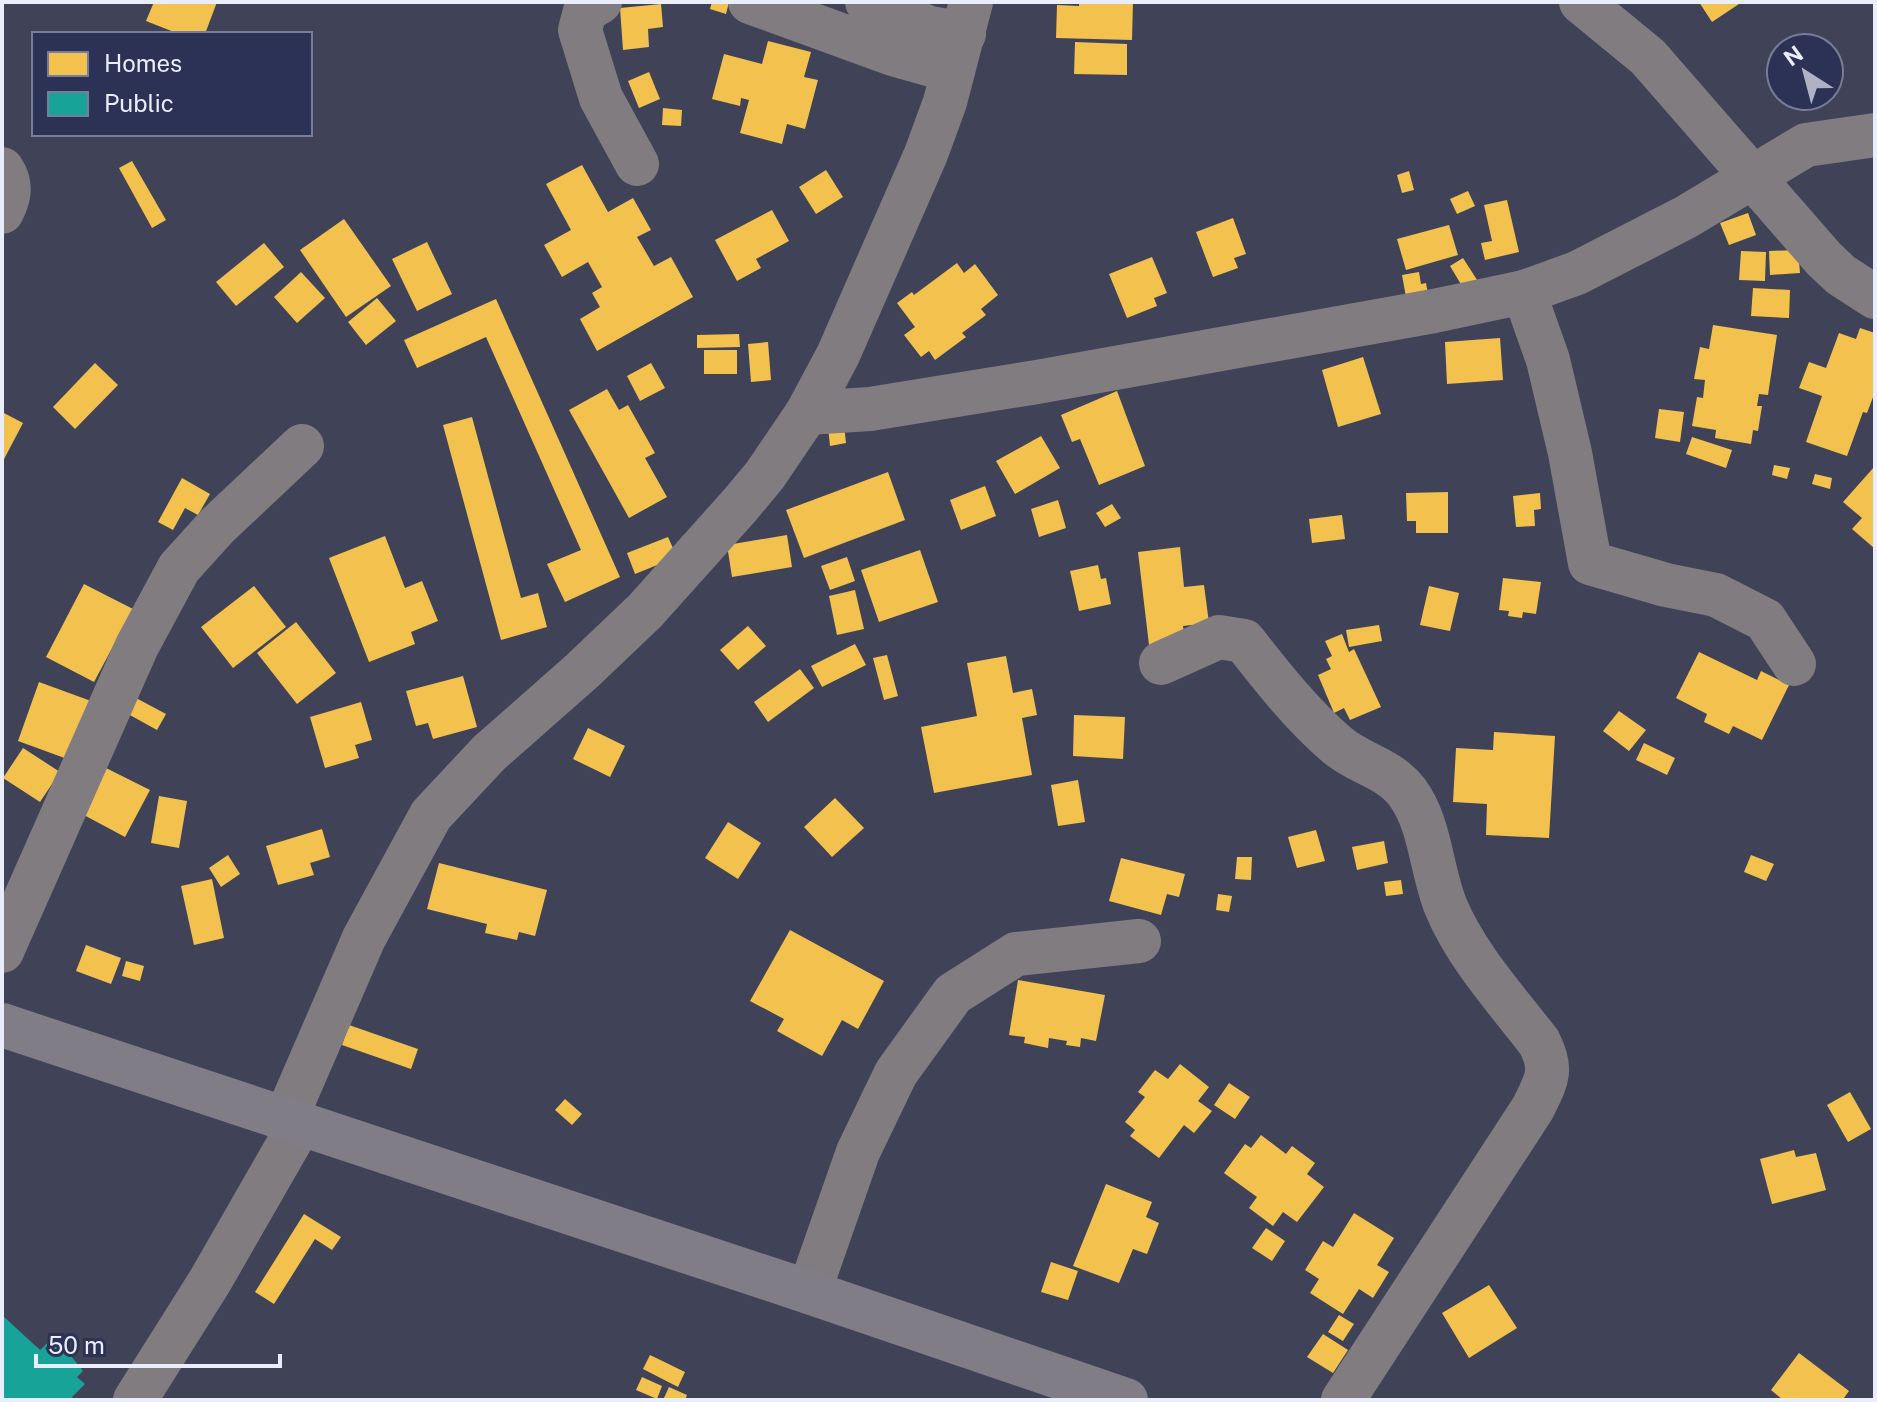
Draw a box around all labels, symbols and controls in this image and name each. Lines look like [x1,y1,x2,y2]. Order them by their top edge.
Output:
legend [32,32,312,136]
north arrow [1765,32,1845,112]
text: N [1779,40,1808,71]
text: Homes [104,49,182,77]
text: Public [104,89,174,117]
scale bar [36,1318,280,1368]
text: 50 m [48,1331,105,1359]

